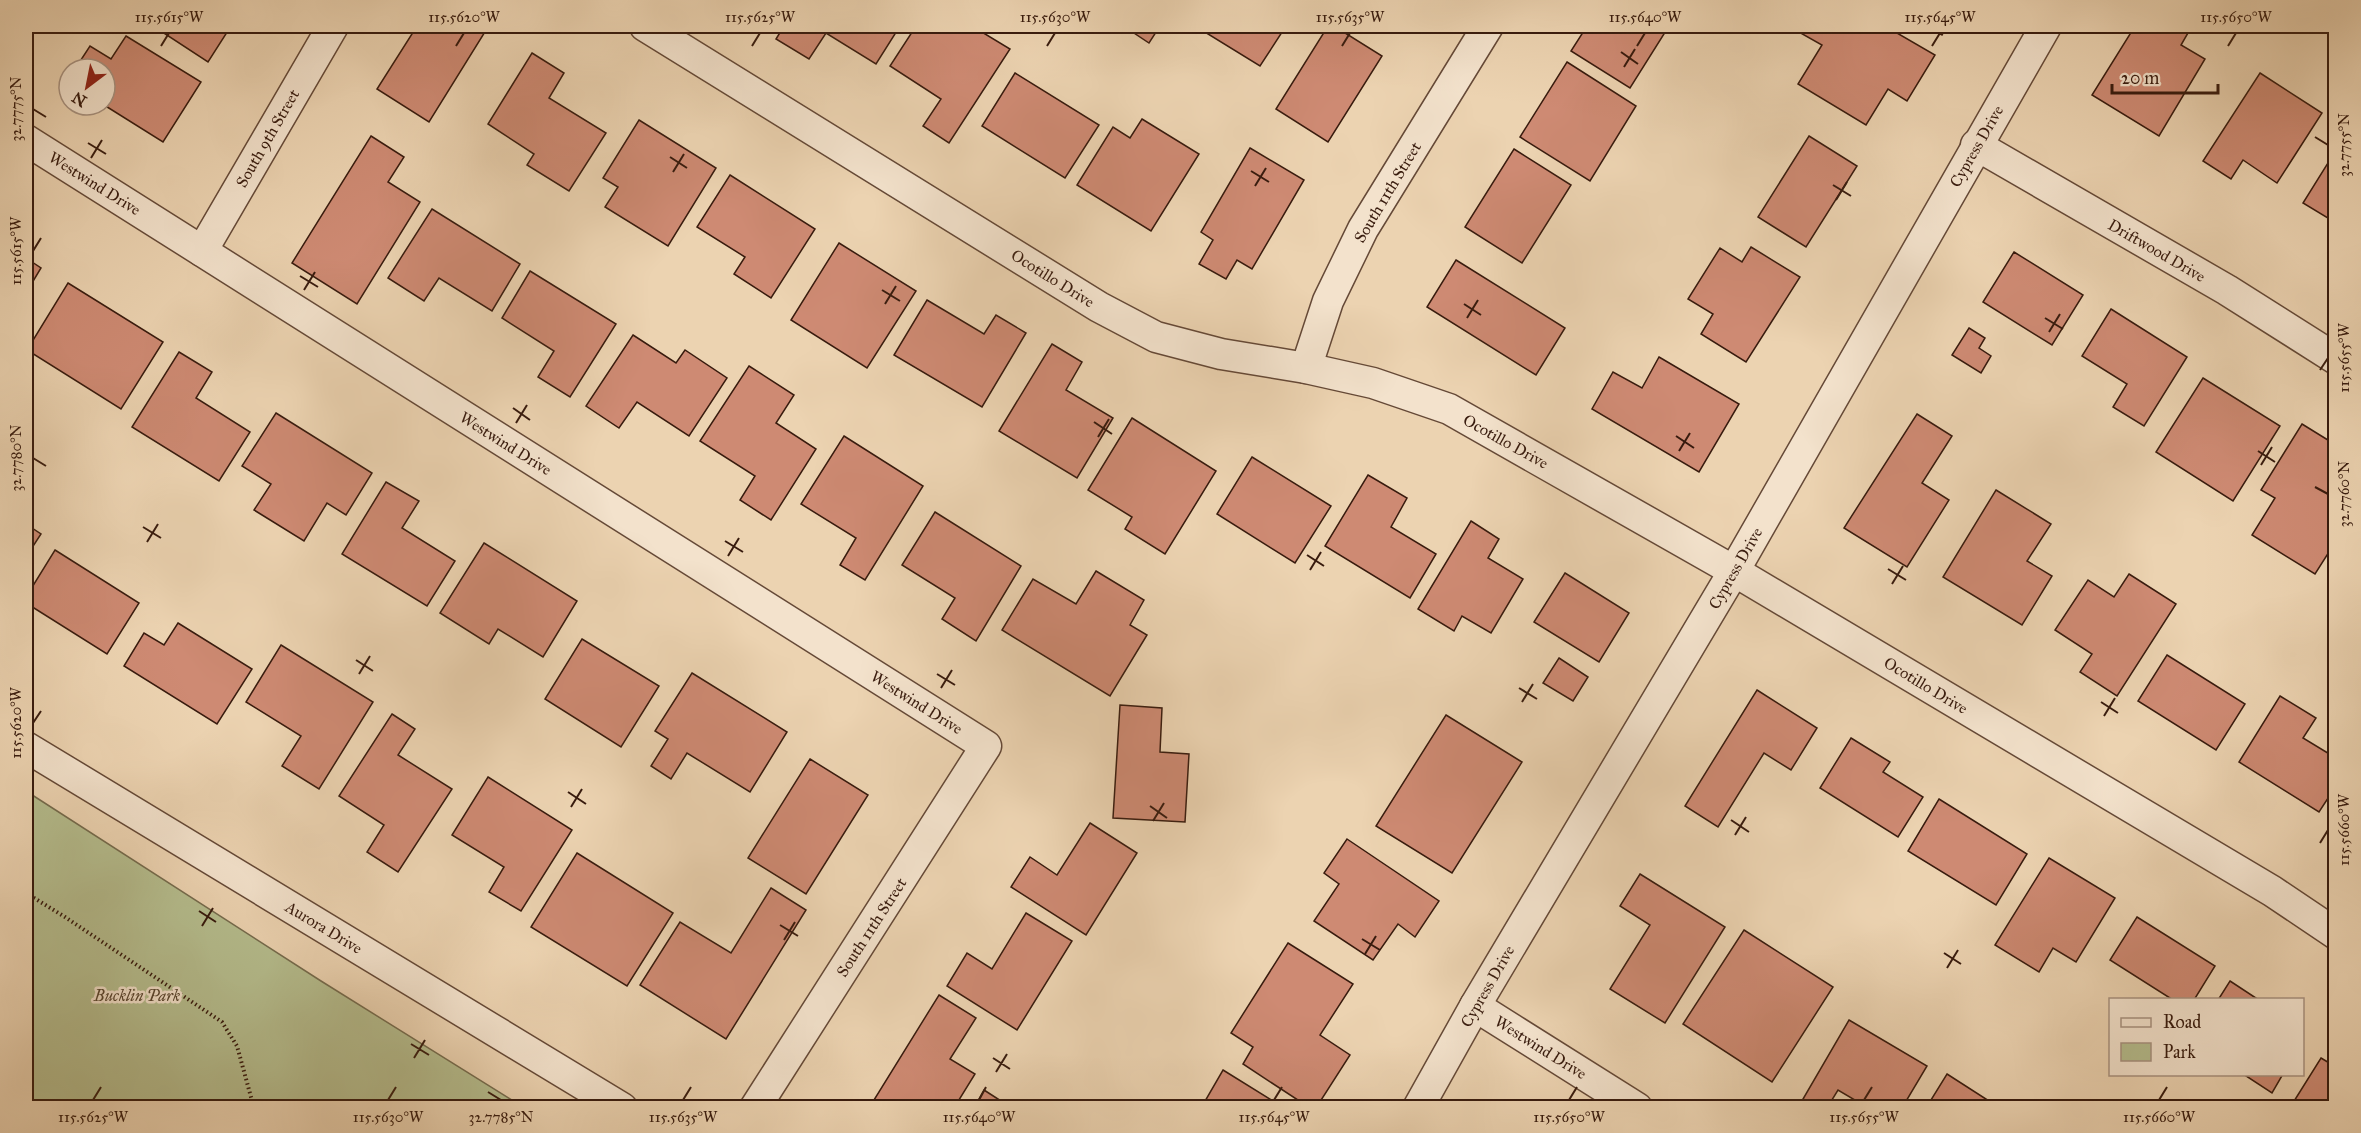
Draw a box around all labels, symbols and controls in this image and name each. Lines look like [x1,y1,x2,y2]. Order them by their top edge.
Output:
text: 115.5615°W [135,8,204,26]
text: 115.5620°W [428,8,501,26]
text: 115.5625°W [725,8,796,26]
text: 115.5630°W [1020,8,1091,26]
text: 115.5635°W [1316,8,1385,26]
text: 115.5640°W [1609,8,1682,26]
text: 115.5645°W [1905,8,1976,26]
text: 115.5650°W [2200,8,2272,26]
north arrow [57,57,117,117]
scale bar [2112,57,2218,95]
text: 20 m [2121,67,2159,89]
text: 32.7775°N [7,76,25,142]
street label: South 9th Street [232,85,303,191]
text: N [68,87,90,111]
street label: Cypress Drive [1945,102,2008,190]
text: 32.7755°N [2335,113,2353,177]
street label: South 11th Street [1350,138,1425,246]
street label: Westwind Drive [45,148,144,219]
street label: Driftwood Drive [2105,215,2209,286]
text: 115.5615°W [7,216,25,285]
street label: Ocotillo Drive [1008,245,1098,312]
text: 115.5655°W [2335,322,2353,393]
street label: Westwind Drive [456,408,555,479]
street label: Ocotillo Drive [1460,410,1552,473]
text: 32.7780°N [7,424,25,491]
text: 32.7760°N [2335,461,2353,527]
street label: Cypress Drive [1704,524,1767,612]
street label: Ocotillo Drive [1880,653,1971,718]
street label: Westwind Drive [867,667,966,738]
text: 115.5620°W [7,686,25,759]
text: 115.5660°W [2335,793,2353,866]
street label: South 11th Street [832,874,911,980]
street label: Aurora Drive [281,897,366,958]
street label: Cypress Drive [1456,942,1519,1030]
park label: Bucklin Park [93,986,180,1005]
legend [2109,998,2304,1076]
text: Road [2163,1011,2201,1033]
street label: Westwind Drive [1491,1012,1590,1083]
text: Park [2163,1041,2196,1063]
text: 115.5625°W [58,1108,129,1126]
text: 115.5630°W [353,1108,424,1126]
text: 32.7785°N [468,1108,534,1126]
text: 115.5635°W [649,1108,718,1126]
text: 115.5640°W [943,1108,1016,1126]
text: 115.5645°W [1239,1108,1310,1126]
text: 115.5650°W [1533,1108,1605,1126]
text: 115.5655°W [1829,1108,1900,1126]
text: 115.5660°W [2123,1108,2196,1126]

